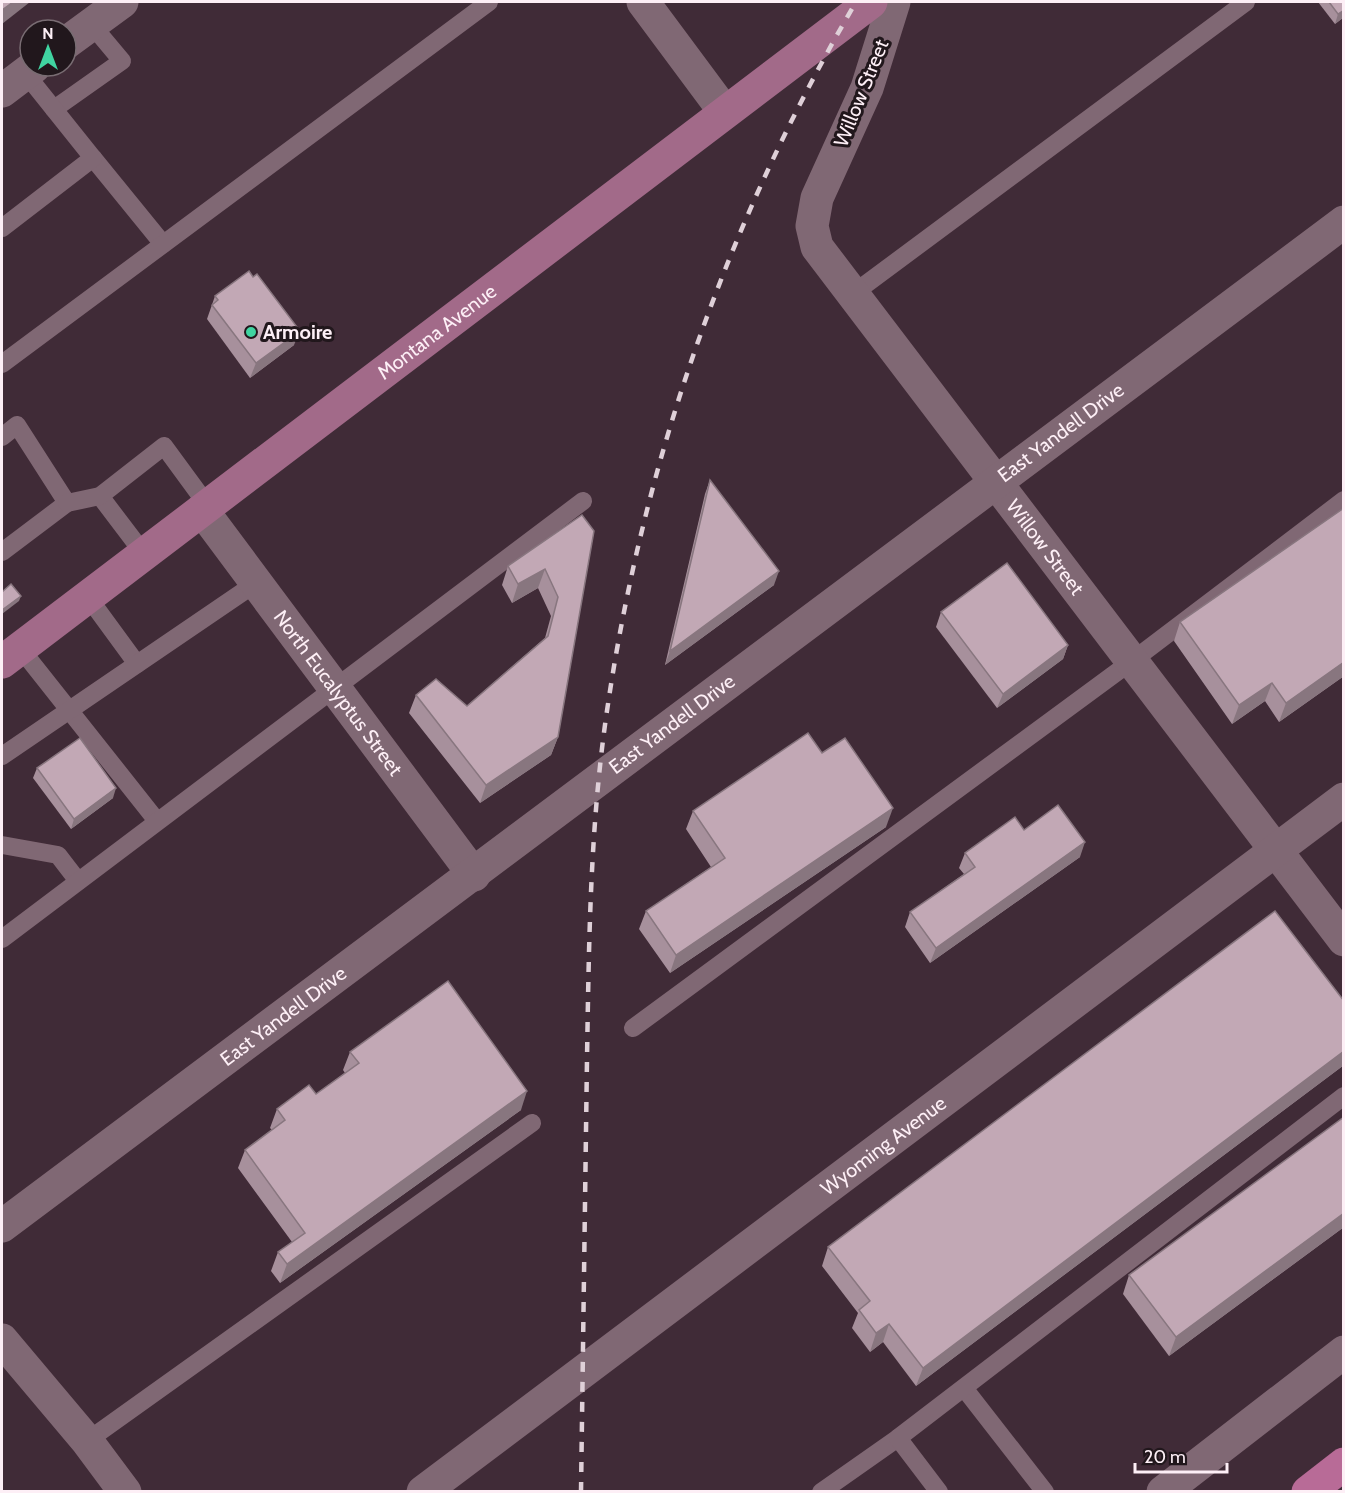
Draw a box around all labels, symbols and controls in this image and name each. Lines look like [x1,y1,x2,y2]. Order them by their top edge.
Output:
north arrow [18,18,78,78]
text: N [42,24,54,43]
street label: Willow Street [829,36,894,150]
street label: Montana Avenue [373,279,501,385]
place label: Armoire [263,320,332,344]
marker: Armoire [244,325,258,339]
street label: East Yandell Drive [993,378,1128,487]
street label: Willow Street [1001,495,1089,600]
street label: North Eucalyptus Street [269,605,408,781]
street label: East Yandell Drive [604,669,739,779]
street label: East Yandell Drive [215,961,351,1071]
street label: Wyoming Avenue [816,1091,951,1201]
scale bar [1135,1436,1226,1474]
text: 20 m [1144,1446,1186,1468]

